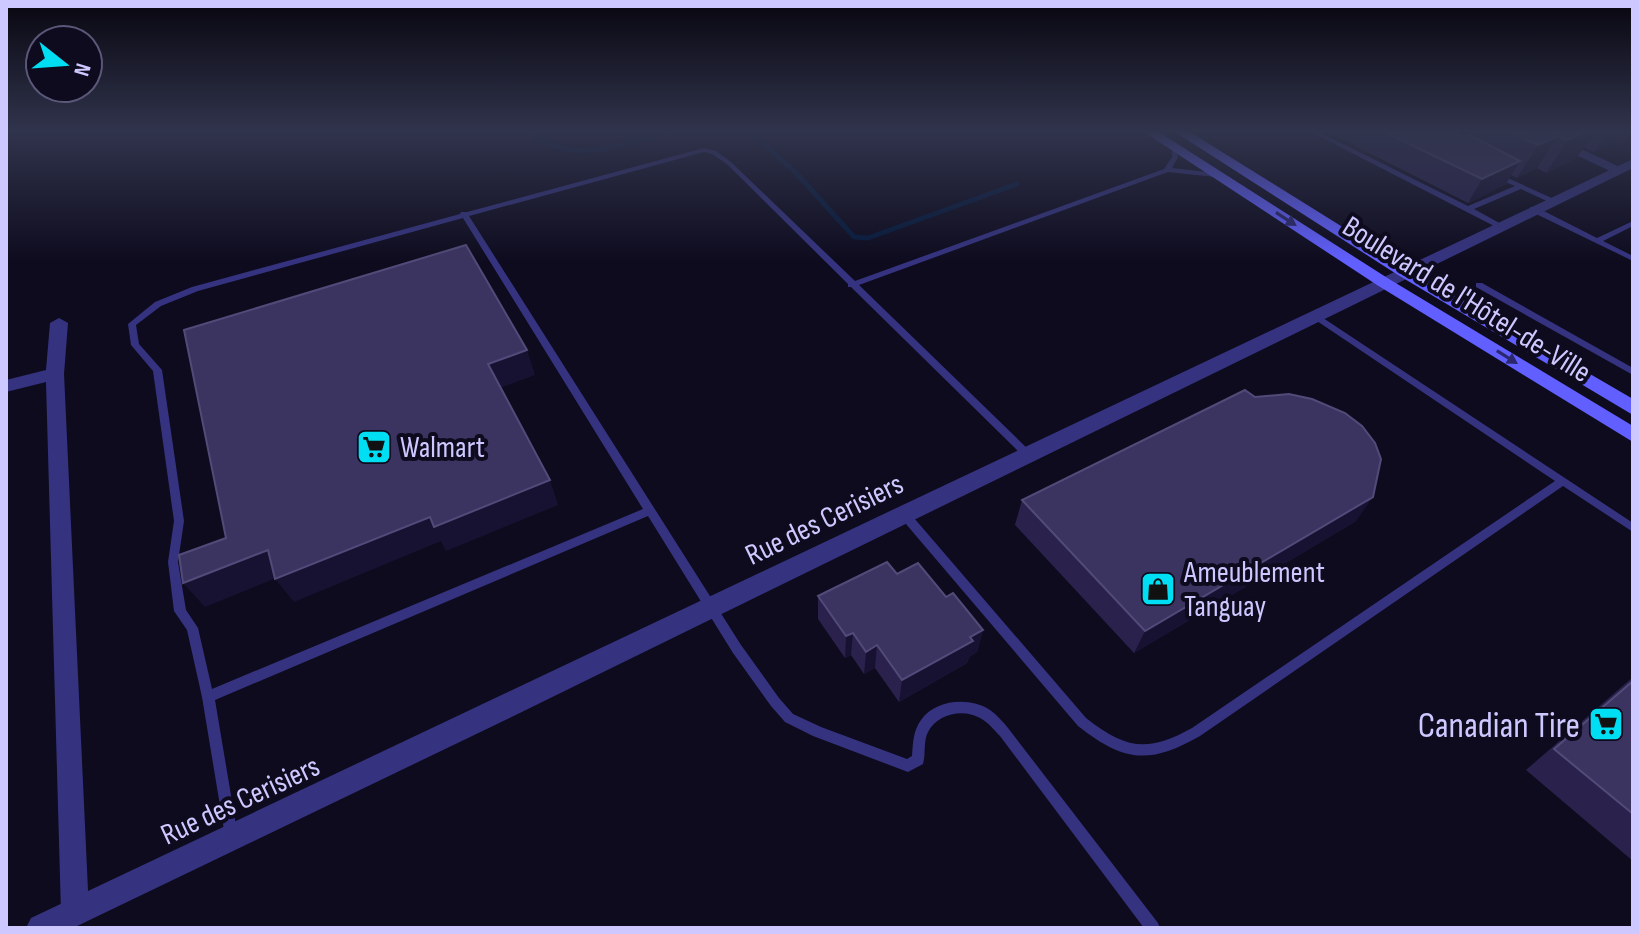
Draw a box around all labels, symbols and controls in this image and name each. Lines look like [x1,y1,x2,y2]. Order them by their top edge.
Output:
north arrow [24,24,104,104]
text: N [67,60,96,79]
street label: Boulevard de l'Hôtel-de-Ville [1336,209,1597,391]
one-way arrow [1275,212,1297,226]
one-way arrow [1496,350,1518,364]
supermarket icon: Walmart [355,428,393,466]
place label: Walmart [400,430,485,466]
street label: Rue des Cerisiers [740,466,909,574]
place label: Ameublement Tanguay [1183,555,1325,625]
shop icon: Ameublement Tanguay [1139,570,1177,608]
place label: Canadian Tire [1418,705,1580,748]
supermarket icon: Canadian Tire [1587,705,1625,743]
street label: Rue des Cerisiers [155,748,326,853]

